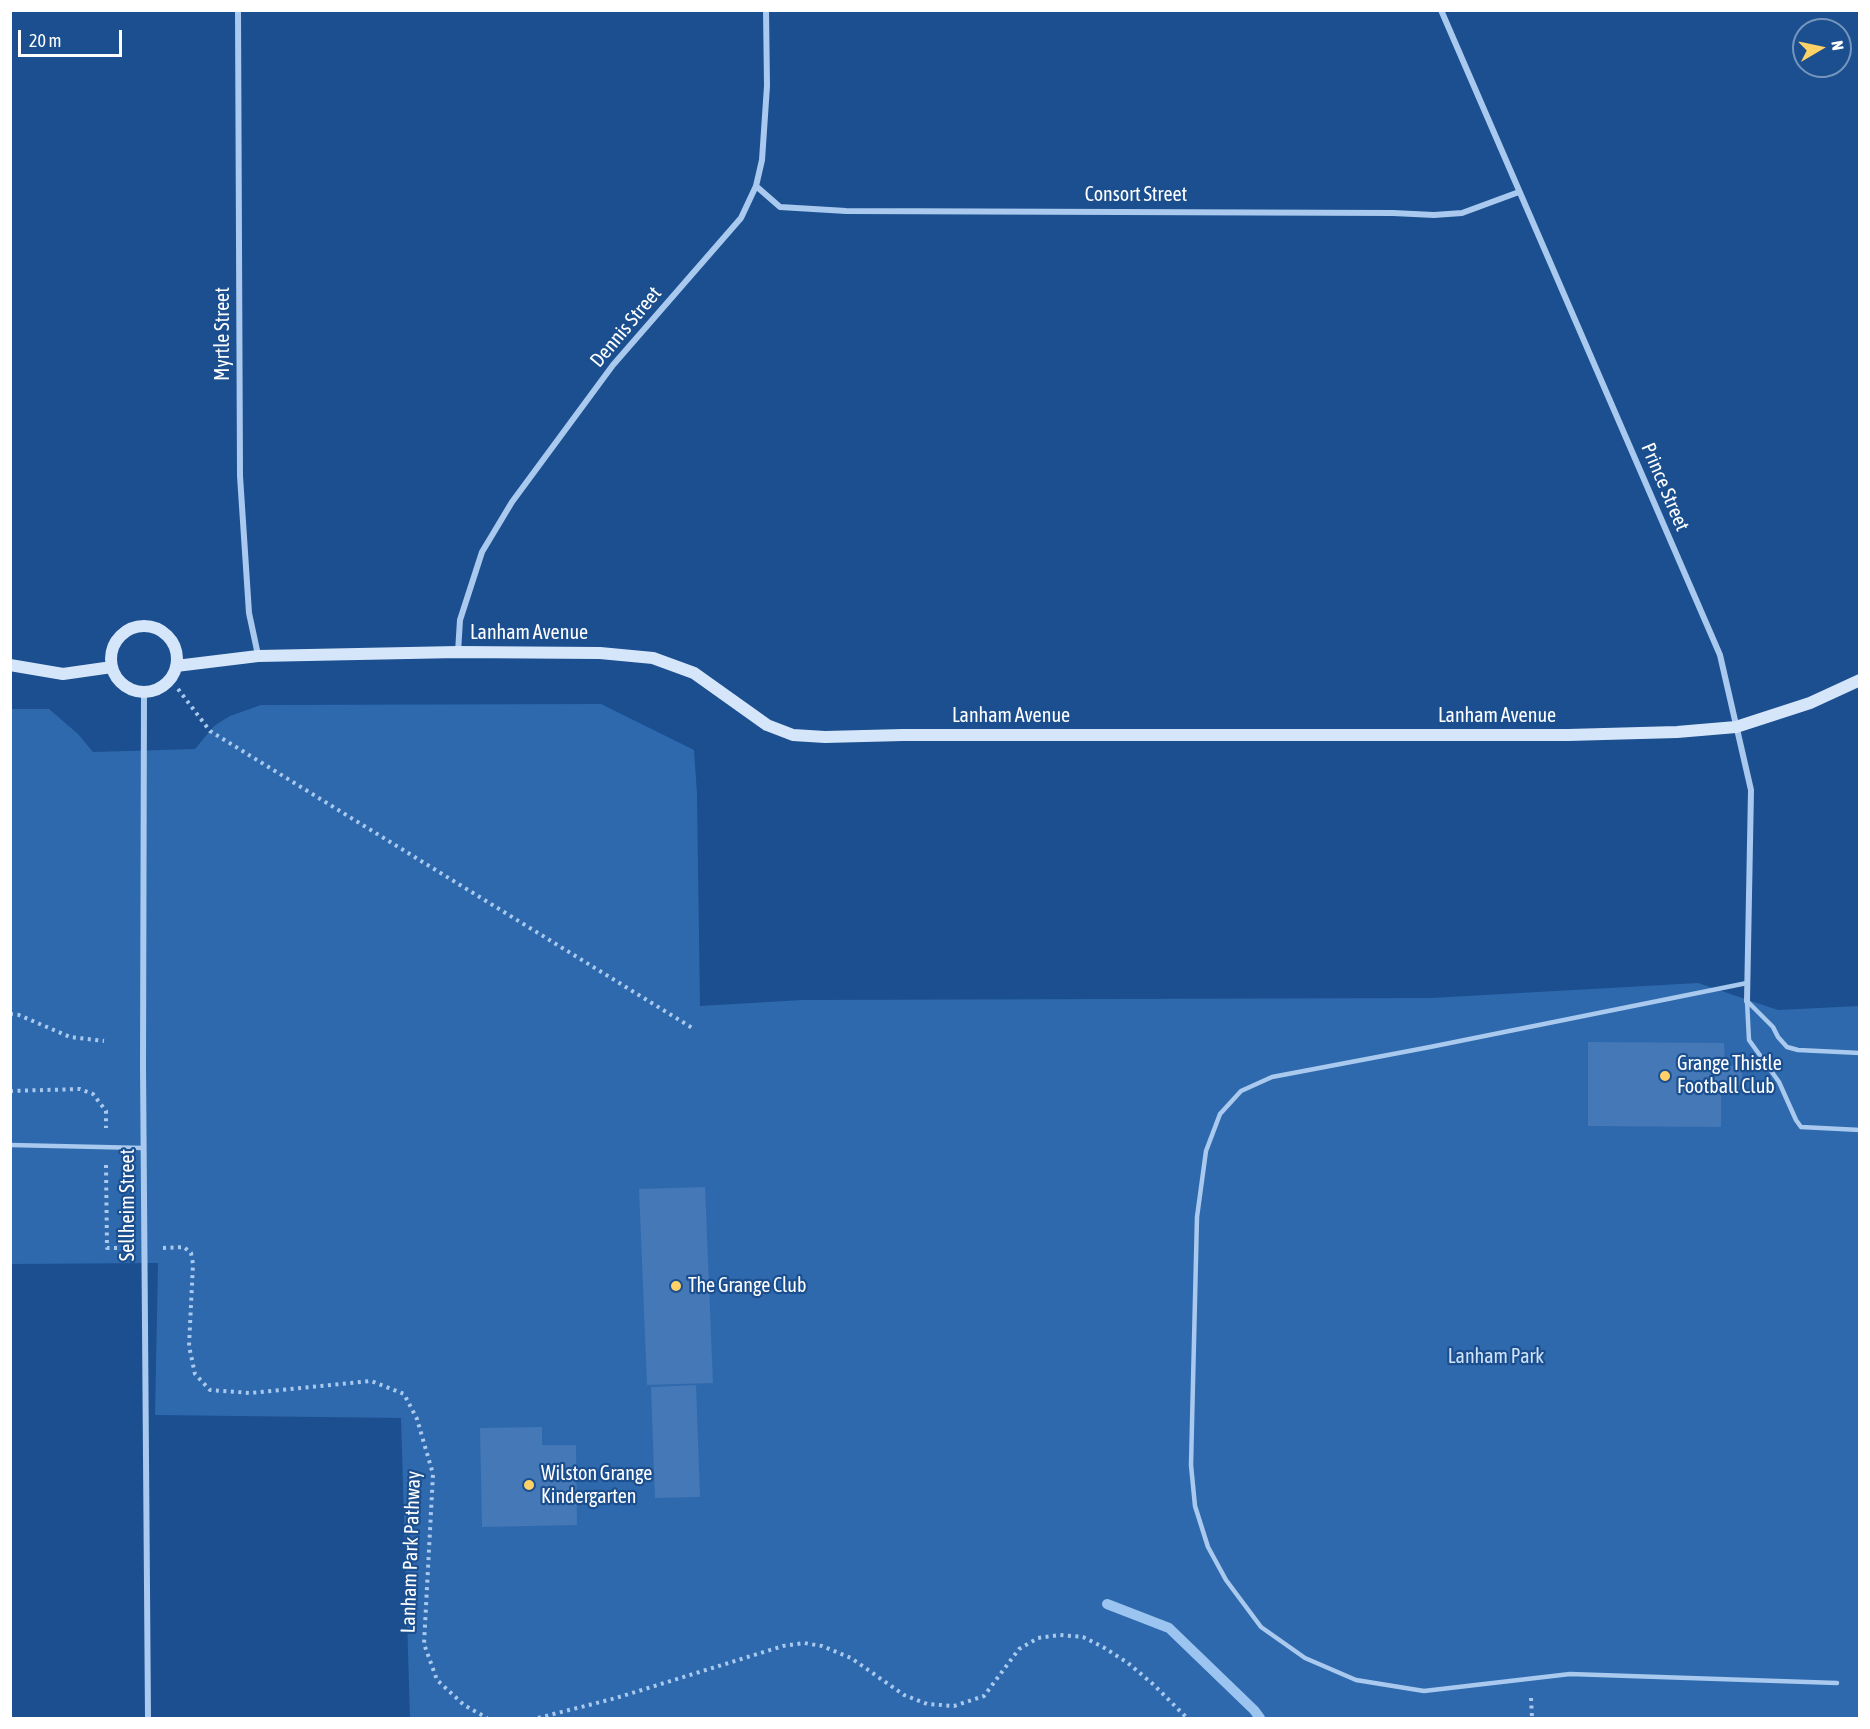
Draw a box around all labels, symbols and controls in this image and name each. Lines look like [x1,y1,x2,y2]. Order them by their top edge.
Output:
scale bar [21,18,124,56]
north arrow [1792,18,1852,78]
text: 20 m [29,30,61,51]
text: N [1828,39,1847,52]
street label: Consort Street [1085,183,1187,207]
street label: Dennis Street [585,282,667,372]
street label: Myrtle Street [211,287,235,381]
street label: Prince Street [1636,439,1694,535]
street label: Lanham Avenue [470,621,588,645]
street label: Lanham Avenue [952,704,1070,728]
street label: Lanham Avenue [1438,704,1556,728]
place label: Grange Thistle Football Club [1677,1052,1782,1099]
marker: Grange Thistle Football Club [1658,1069,1672,1083]
street label: Sellheim Street [116,1149,140,1261]
place label: The Grange Club [688,1274,806,1298]
marker: The Grange Club [669,1279,683,1293]
park label: Lanham Park [1448,1345,1544,1369]
place label: Wilston Grange Kindergarten [541,1462,652,1509]
street label: Lanham Park Pathway [396,1470,426,1634]
marker: Wilston Grange Kindergarten [522,1478,536,1492]

